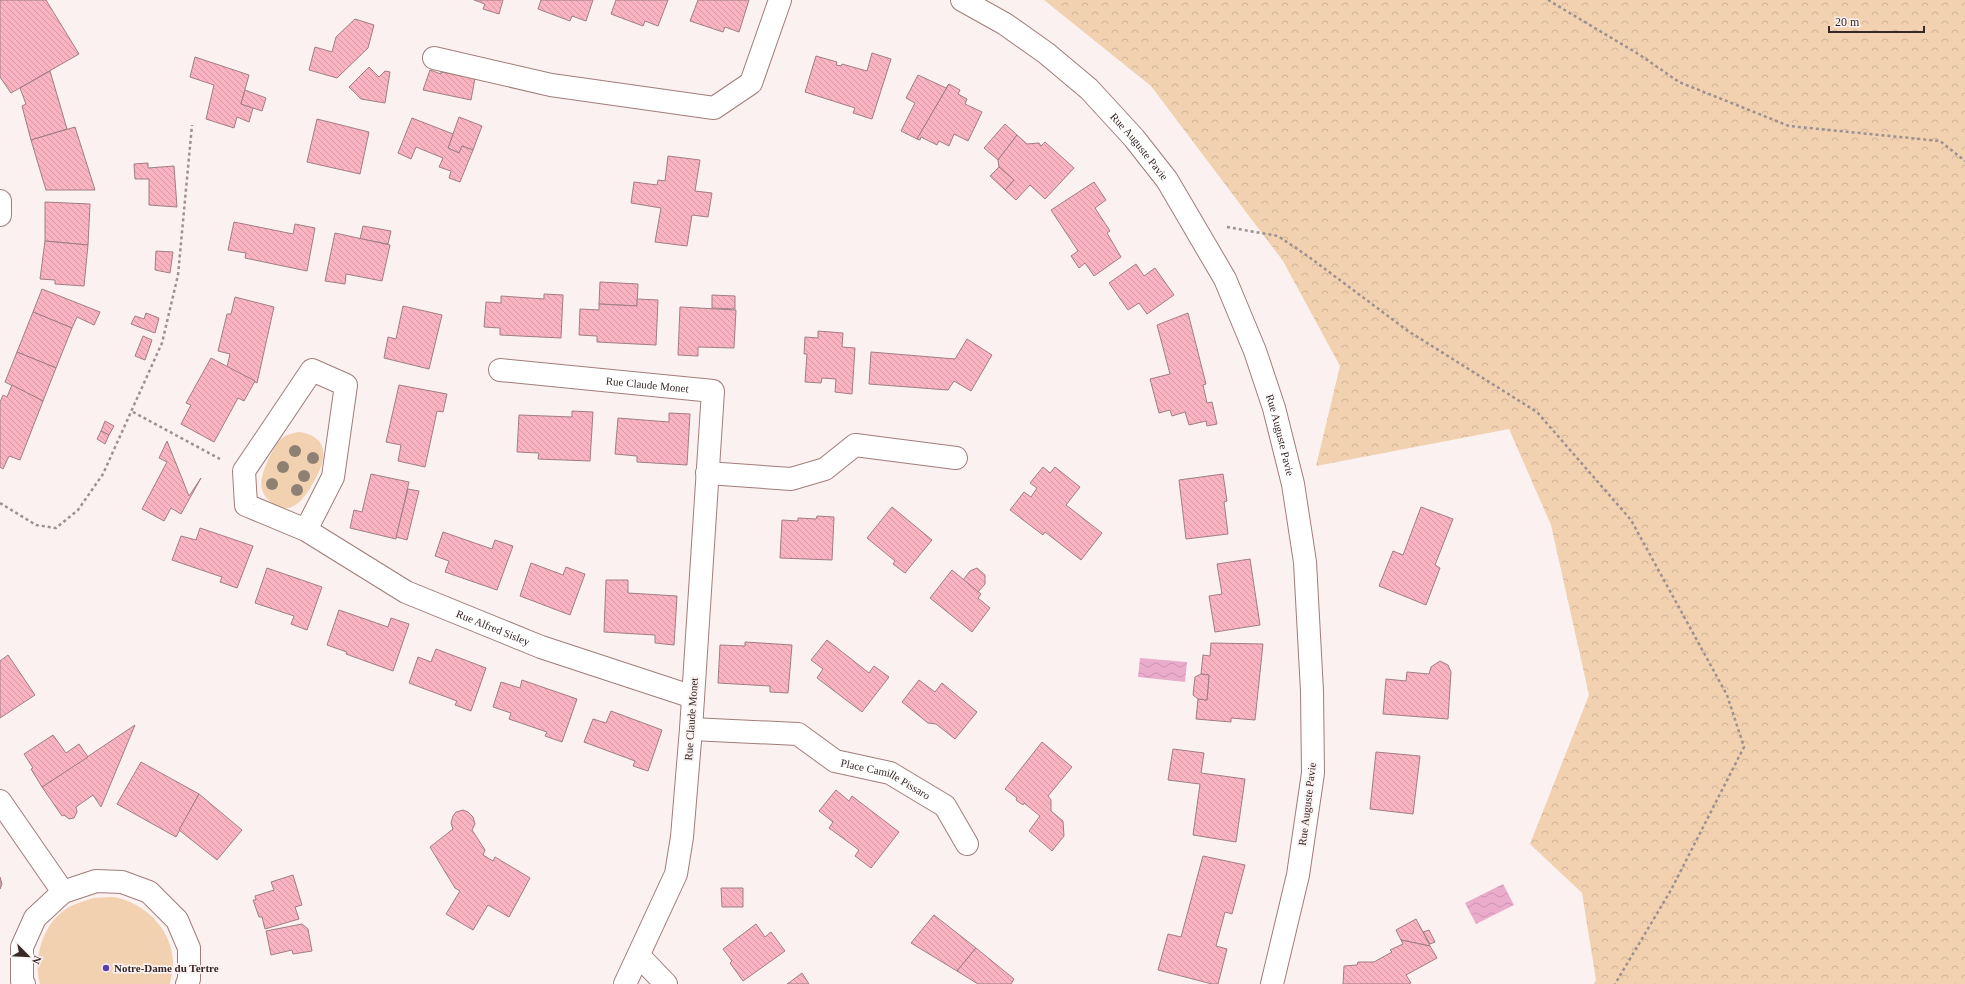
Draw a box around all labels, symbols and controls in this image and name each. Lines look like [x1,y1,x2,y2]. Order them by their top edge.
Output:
scale bar [1829,8,1924,34]
text: 20 m [1835,15,1860,29]
street label: Rue Auguste Pavie [1108,110,1171,183]
street label: Rue Claude Monet [605,374,689,395]
street label: Rue Auguste Pavie [1264,393,1297,477]
street label: Rue Alfred Sisley [454,607,532,648]
street label: Rue Claude Monet [682,677,700,761]
street label: Place Camille Pissaro [840,756,933,802]
street label: Rue Auguste Pavie [1296,762,1318,846]
north arrow [8,936,48,976]
text: N [30,954,44,966]
place label: Notre-Dame du Tertre [114,962,219,974]
marker: Notre-Dame du Tertre [101,963,111,973]

